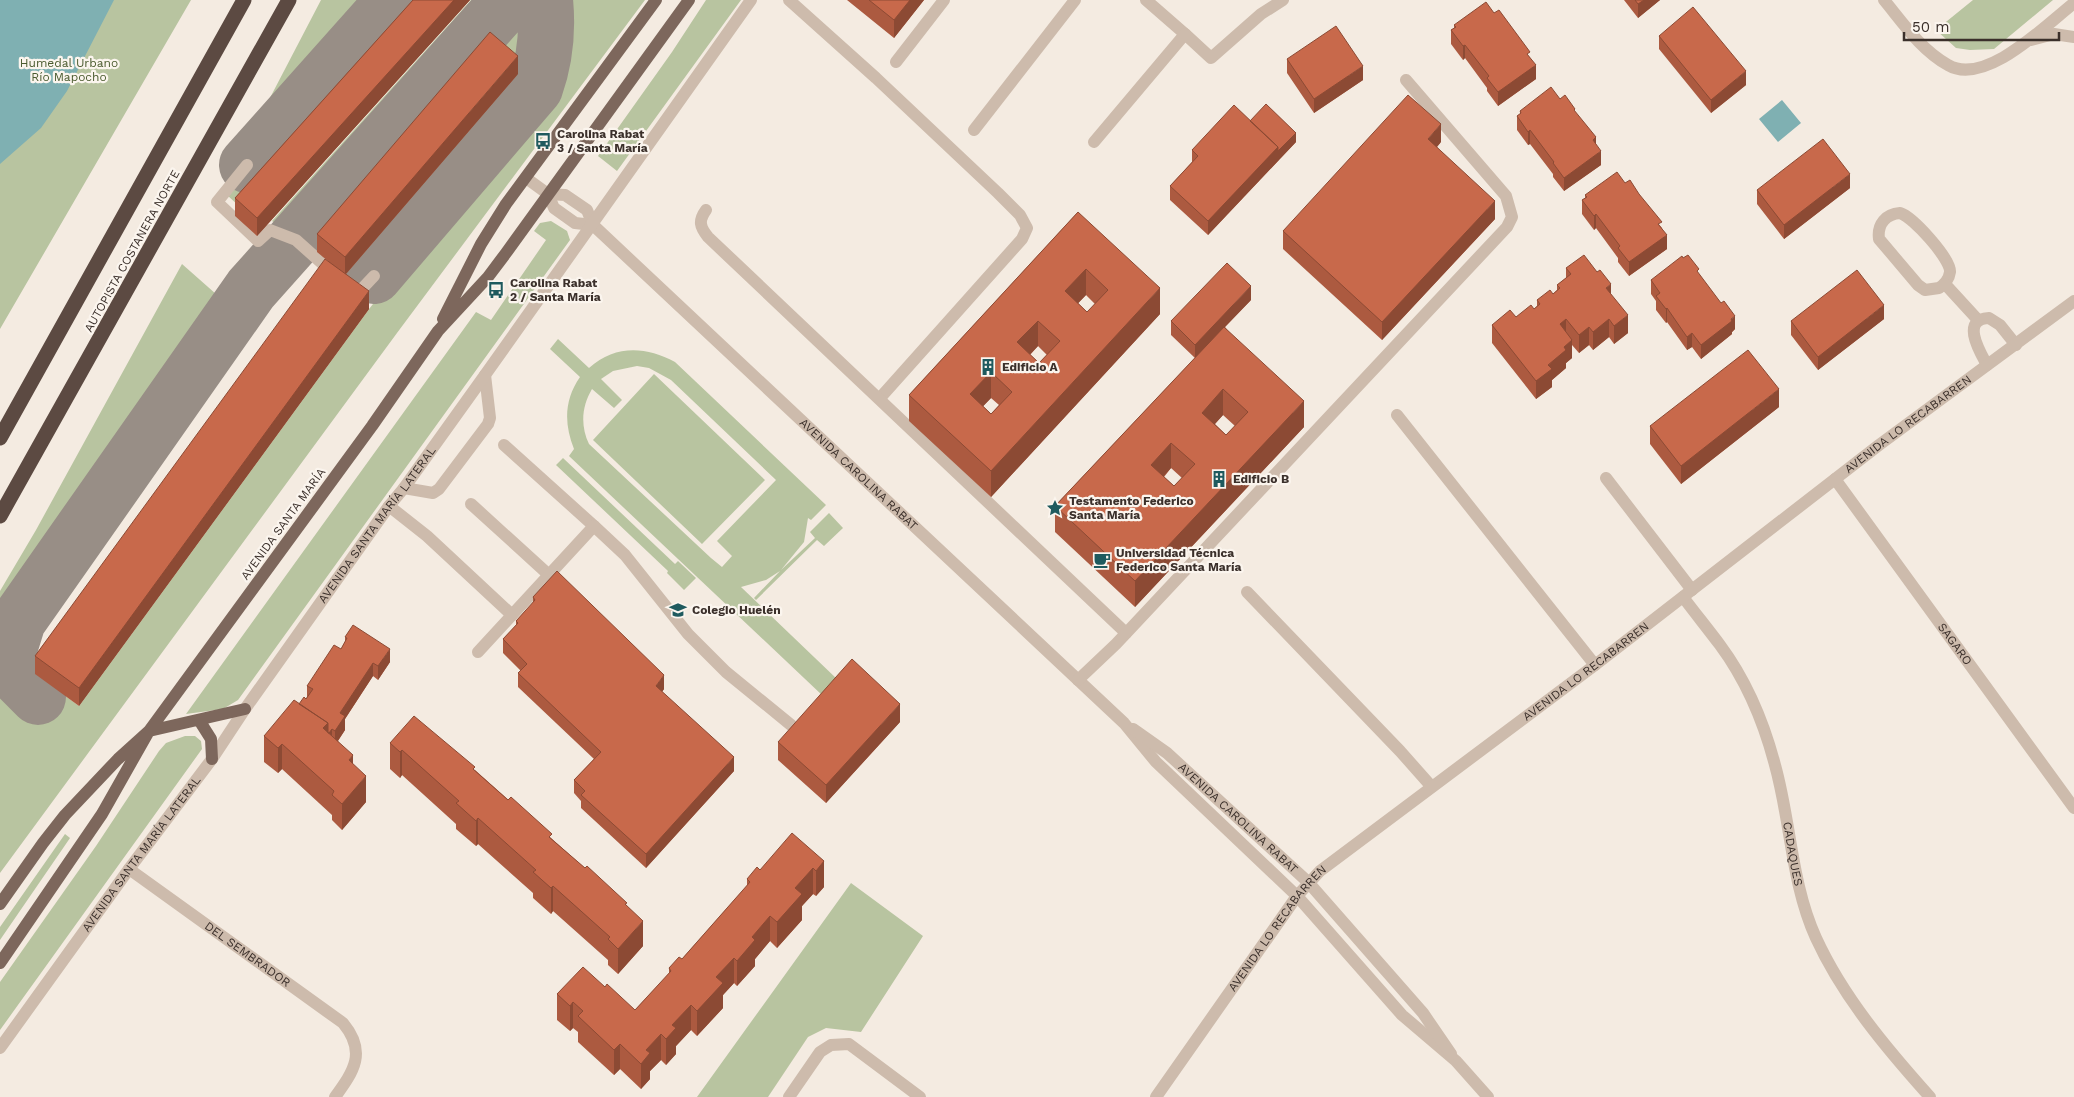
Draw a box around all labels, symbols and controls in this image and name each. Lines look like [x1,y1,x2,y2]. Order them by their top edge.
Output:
scale bar [1904,10,2059,42]
text: 50 m [1912,18,1949,36]
park label: Humedal Urbano Río Mapocho [20,56,118,84]
place label: Carolina Rabat 3 / Santa María [557,127,648,155]
bus stop icon: Carolina Rabat 3 / Santa María [533,131,553,151]
street label: AUTOPISTA COSTANERA NORTE [82,167,183,334]
place label: Carolina Rabat 2 / Santa María [510,276,601,304]
bus stop icon: Carolina Rabat 2 / Santa María [486,280,506,300]
building icon: Edificio A [978,357,998,377]
place label: Edificio A [1002,360,1059,374]
street label: AVENIDA LO RECABARREN [1842,372,1974,476]
street label: AVENIDA CAROLINA RABAT [797,415,921,533]
street label: AVENIDA SANTA MARÍA LATERAL [315,444,439,606]
street label: AVENIDA SANTA MARÍA [238,465,328,583]
building icon: Edificio B [1209,469,1229,489]
place label: Edificio B [1233,472,1289,486]
place label: Testamento Federico Santa María [1069,494,1194,522]
place icon: Testamento Federico Santa María [1045,498,1065,518]
place label: Universidad Técnica Federico Santa María [1116,546,1241,574]
cafe icon: Universidad Técnica Federico Santa María [1092,550,1112,570]
school or university icon: Colegio Huelén [668,600,688,620]
place label: Colegio Huelén [692,603,781,617]
street label: AVENIDA LO RECABARREN [1520,619,1652,724]
street label: SAGARO [1935,620,1975,668]
street label: AVENIDA CAROLINA RABAT [1176,760,1301,876]
street label: AVENIDA SANTA MARÍA LATERAL [79,773,204,935]
street label: CADAQUES [1780,821,1806,887]
street label: AVENIDA LO RECABARREN [1225,862,1329,994]
street label: DEL SEMBRADOR [202,919,293,990]

